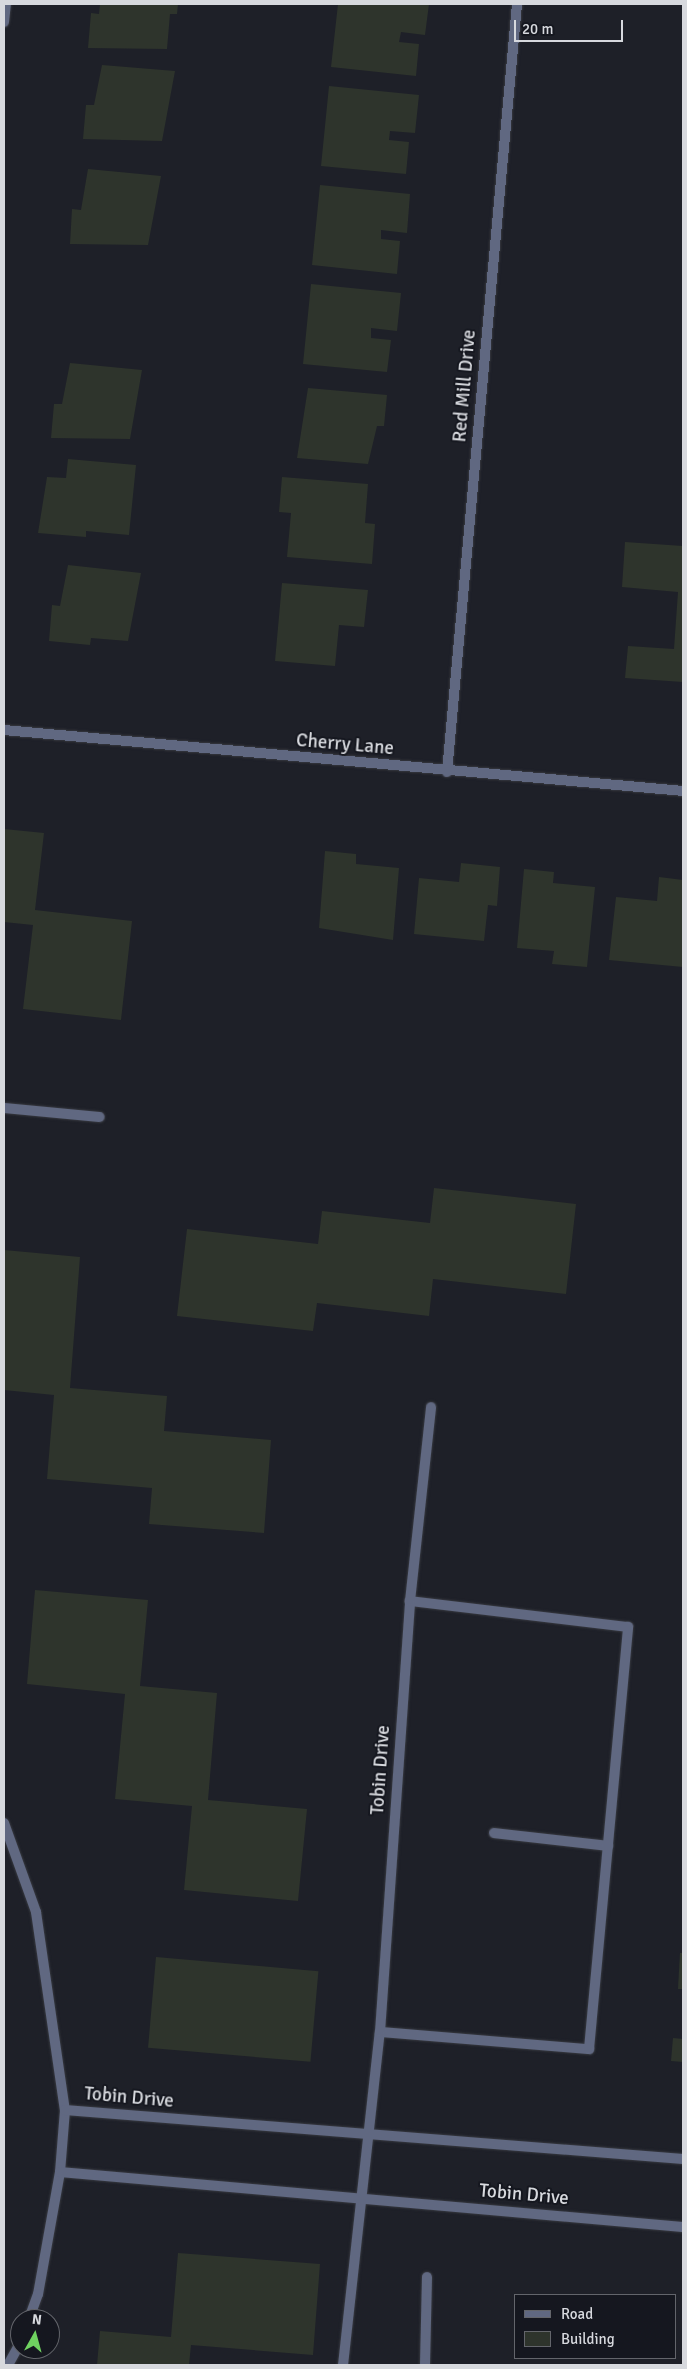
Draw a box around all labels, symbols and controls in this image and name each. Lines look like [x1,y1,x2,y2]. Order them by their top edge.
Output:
scale bar [517,10,626,42]
text: 20 m [522,20,553,38]
street label: Red Mill Drive [449,329,481,443]
street label: Cherry Lane [295,729,395,761]
street label: Tobin Drive [366,1724,396,1816]
street label: Tobin Drive [83,2083,175,2113]
street label: Tobin Drive [478,2180,570,2210]
legend [514,2294,677,2359]
text: Road [561,2305,593,2323]
north arrow [10,2309,60,2359]
text: N [31,2311,43,2329]
text: Building [561,2330,615,2348]

